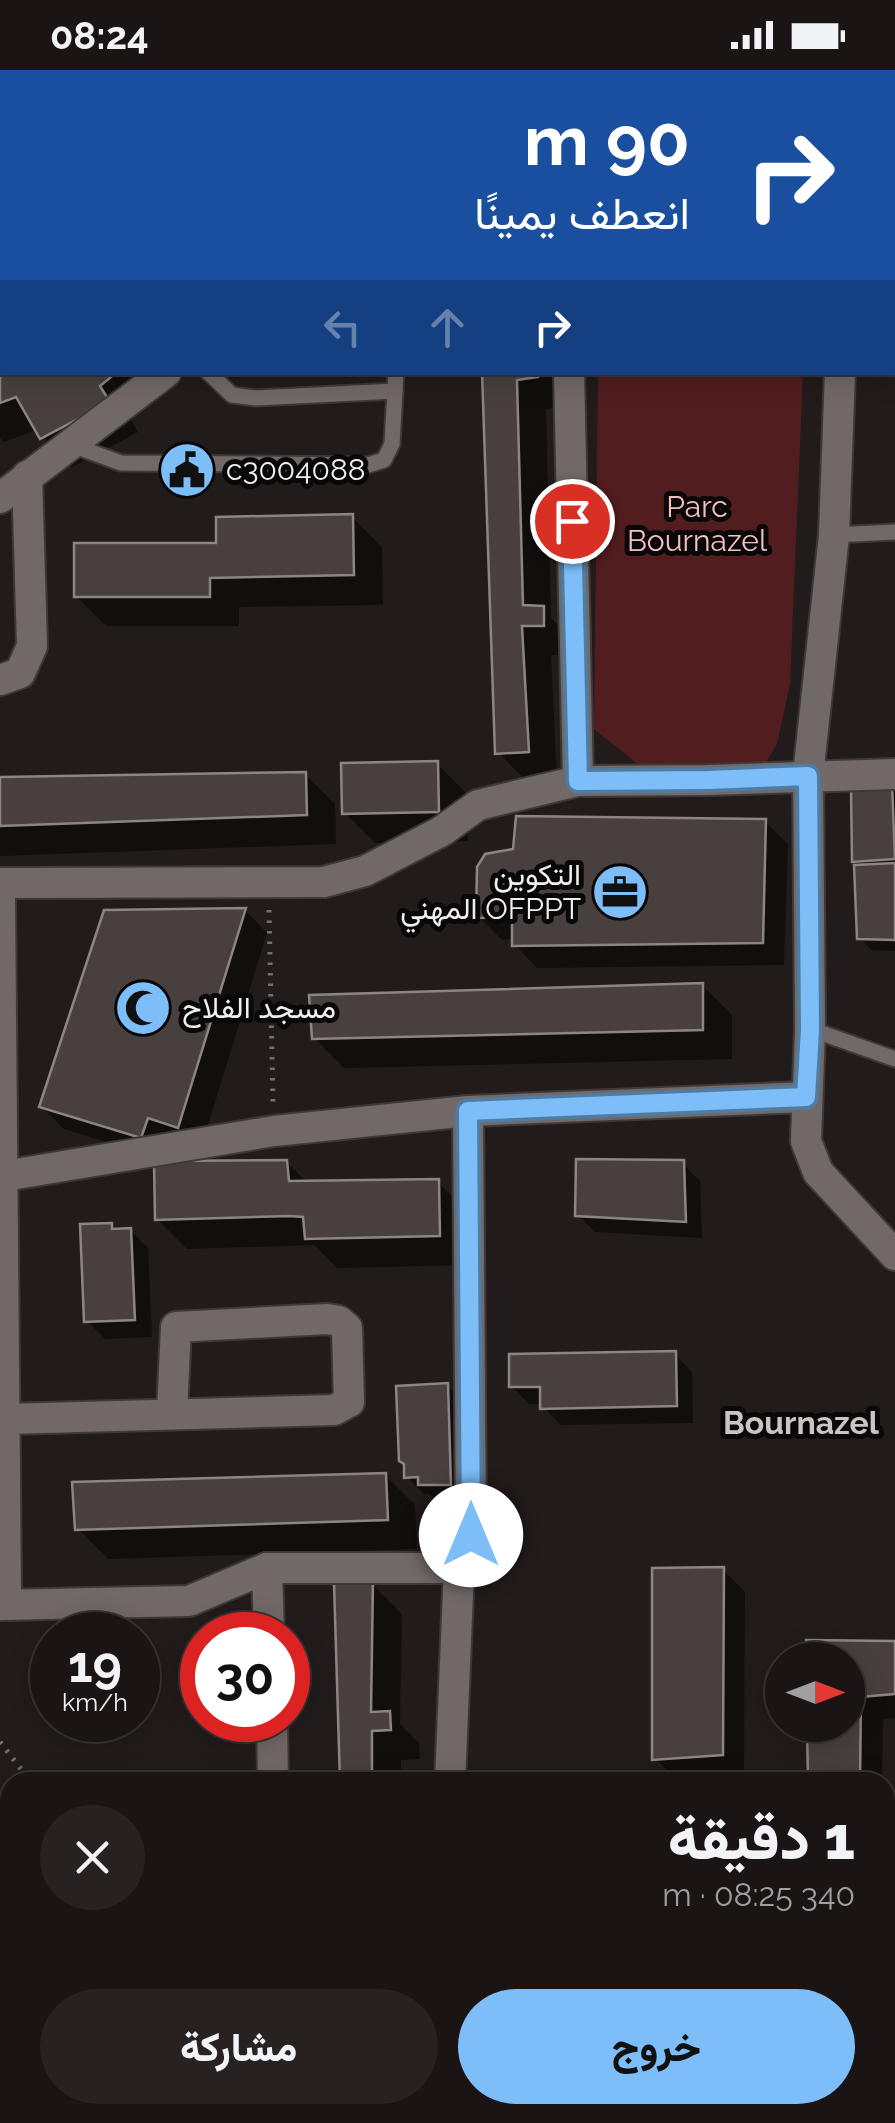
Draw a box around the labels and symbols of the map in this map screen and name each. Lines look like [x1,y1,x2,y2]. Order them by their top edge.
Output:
public building icon: c3004088 [157,440,217,500]
place label: c3004088 [226,452,366,487]
pin [530,479,615,564]
park label: Parc Bournazel [627,489,768,558]
place label: التكوين المهني OFPPT [400,857,581,933]
office icon: التكوين المهني OFPPT [590,862,650,922]
mosque icon: مسجد الفلاح [113,978,173,1038]
place label: مسجد الفلاح [182,990,336,1028]
district label: Bournazel [723,1404,880,1441]
position arrow [419,1483,523,1587]
speed limit sign: 30 [180,1612,310,1742]
north arrow [765,1642,865,1742]

